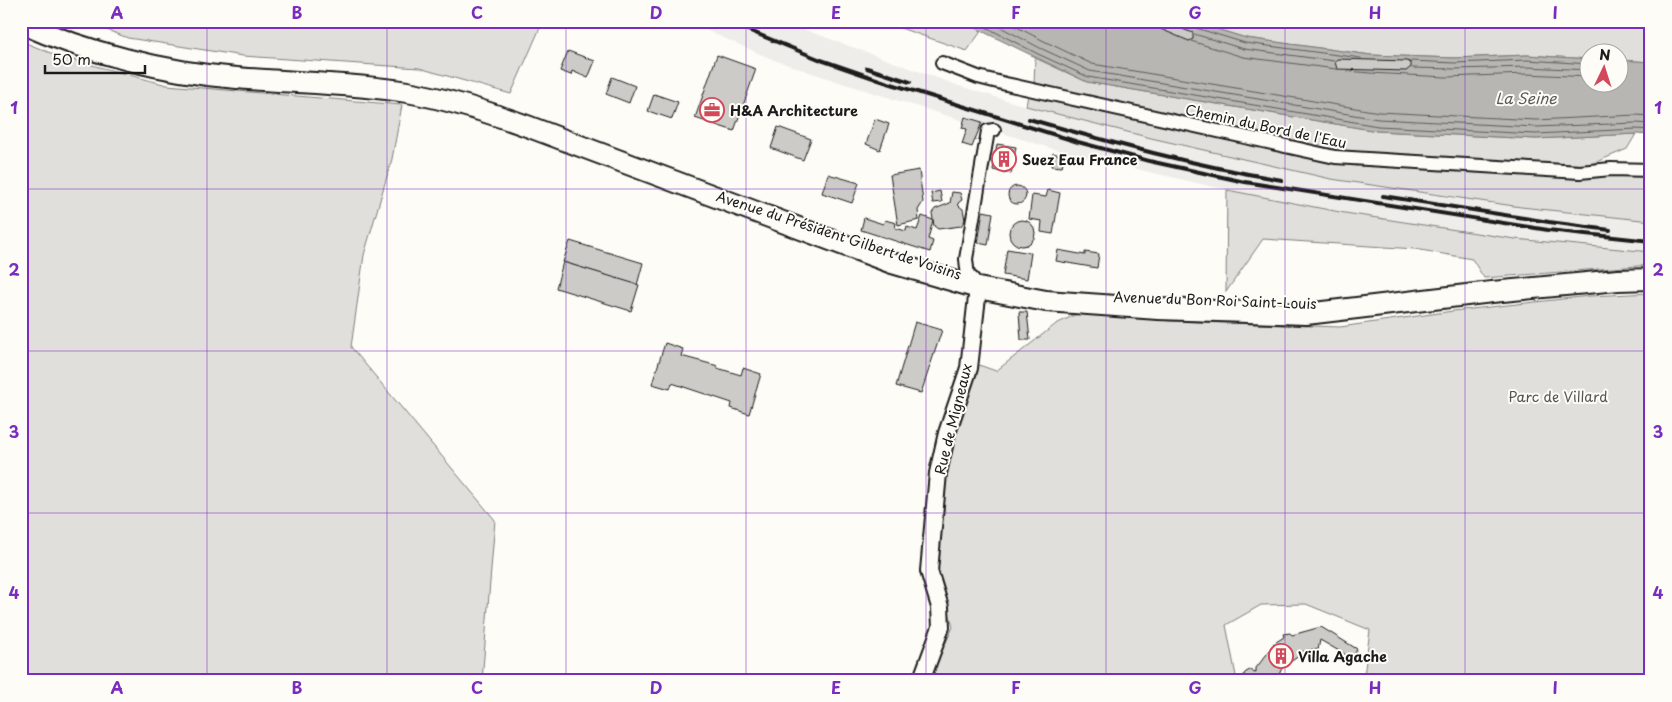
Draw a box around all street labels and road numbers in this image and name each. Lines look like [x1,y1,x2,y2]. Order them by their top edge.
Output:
street label: Chemin du Bord de l'Eau [1184,99,1348,153]
street label: Avenue du Président Gilbert de Voisins [714,185,964,285]
street label: Avenue du Bon Roi Saint-Louis [1113,286,1317,314]
street label: Rue de Migneaux [929,361,977,477]

